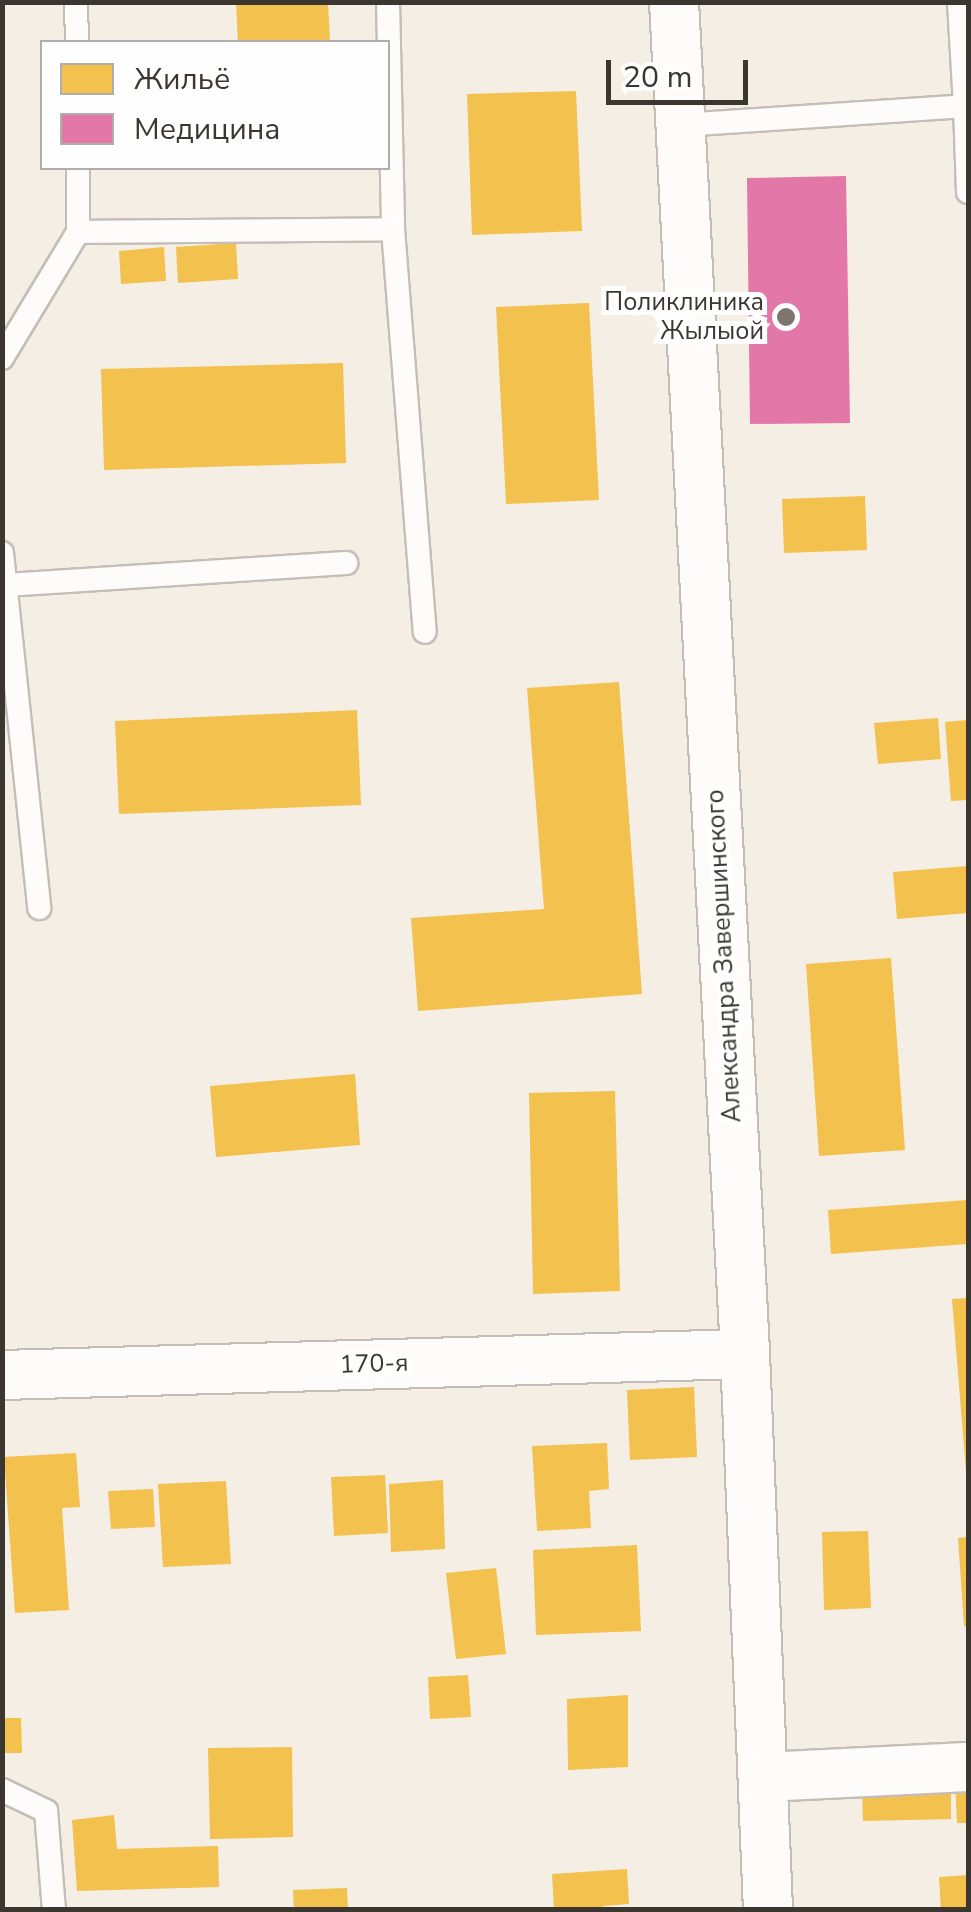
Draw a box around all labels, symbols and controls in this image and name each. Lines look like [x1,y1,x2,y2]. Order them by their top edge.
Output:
legend [40,40,390,170]
scale bar [611,40,754,102]
text: 20 m [623,57,692,98]
text: Жильё [134,59,230,100]
text: Медицина [134,109,280,150]
place label: Поликлиника Жылыой [604,288,764,347]
marker: Поликлиника Жылыой [773,304,799,330]
street label: Александра Завершинского [700,789,748,1123]
street label: 170-я [339,1348,409,1380]

